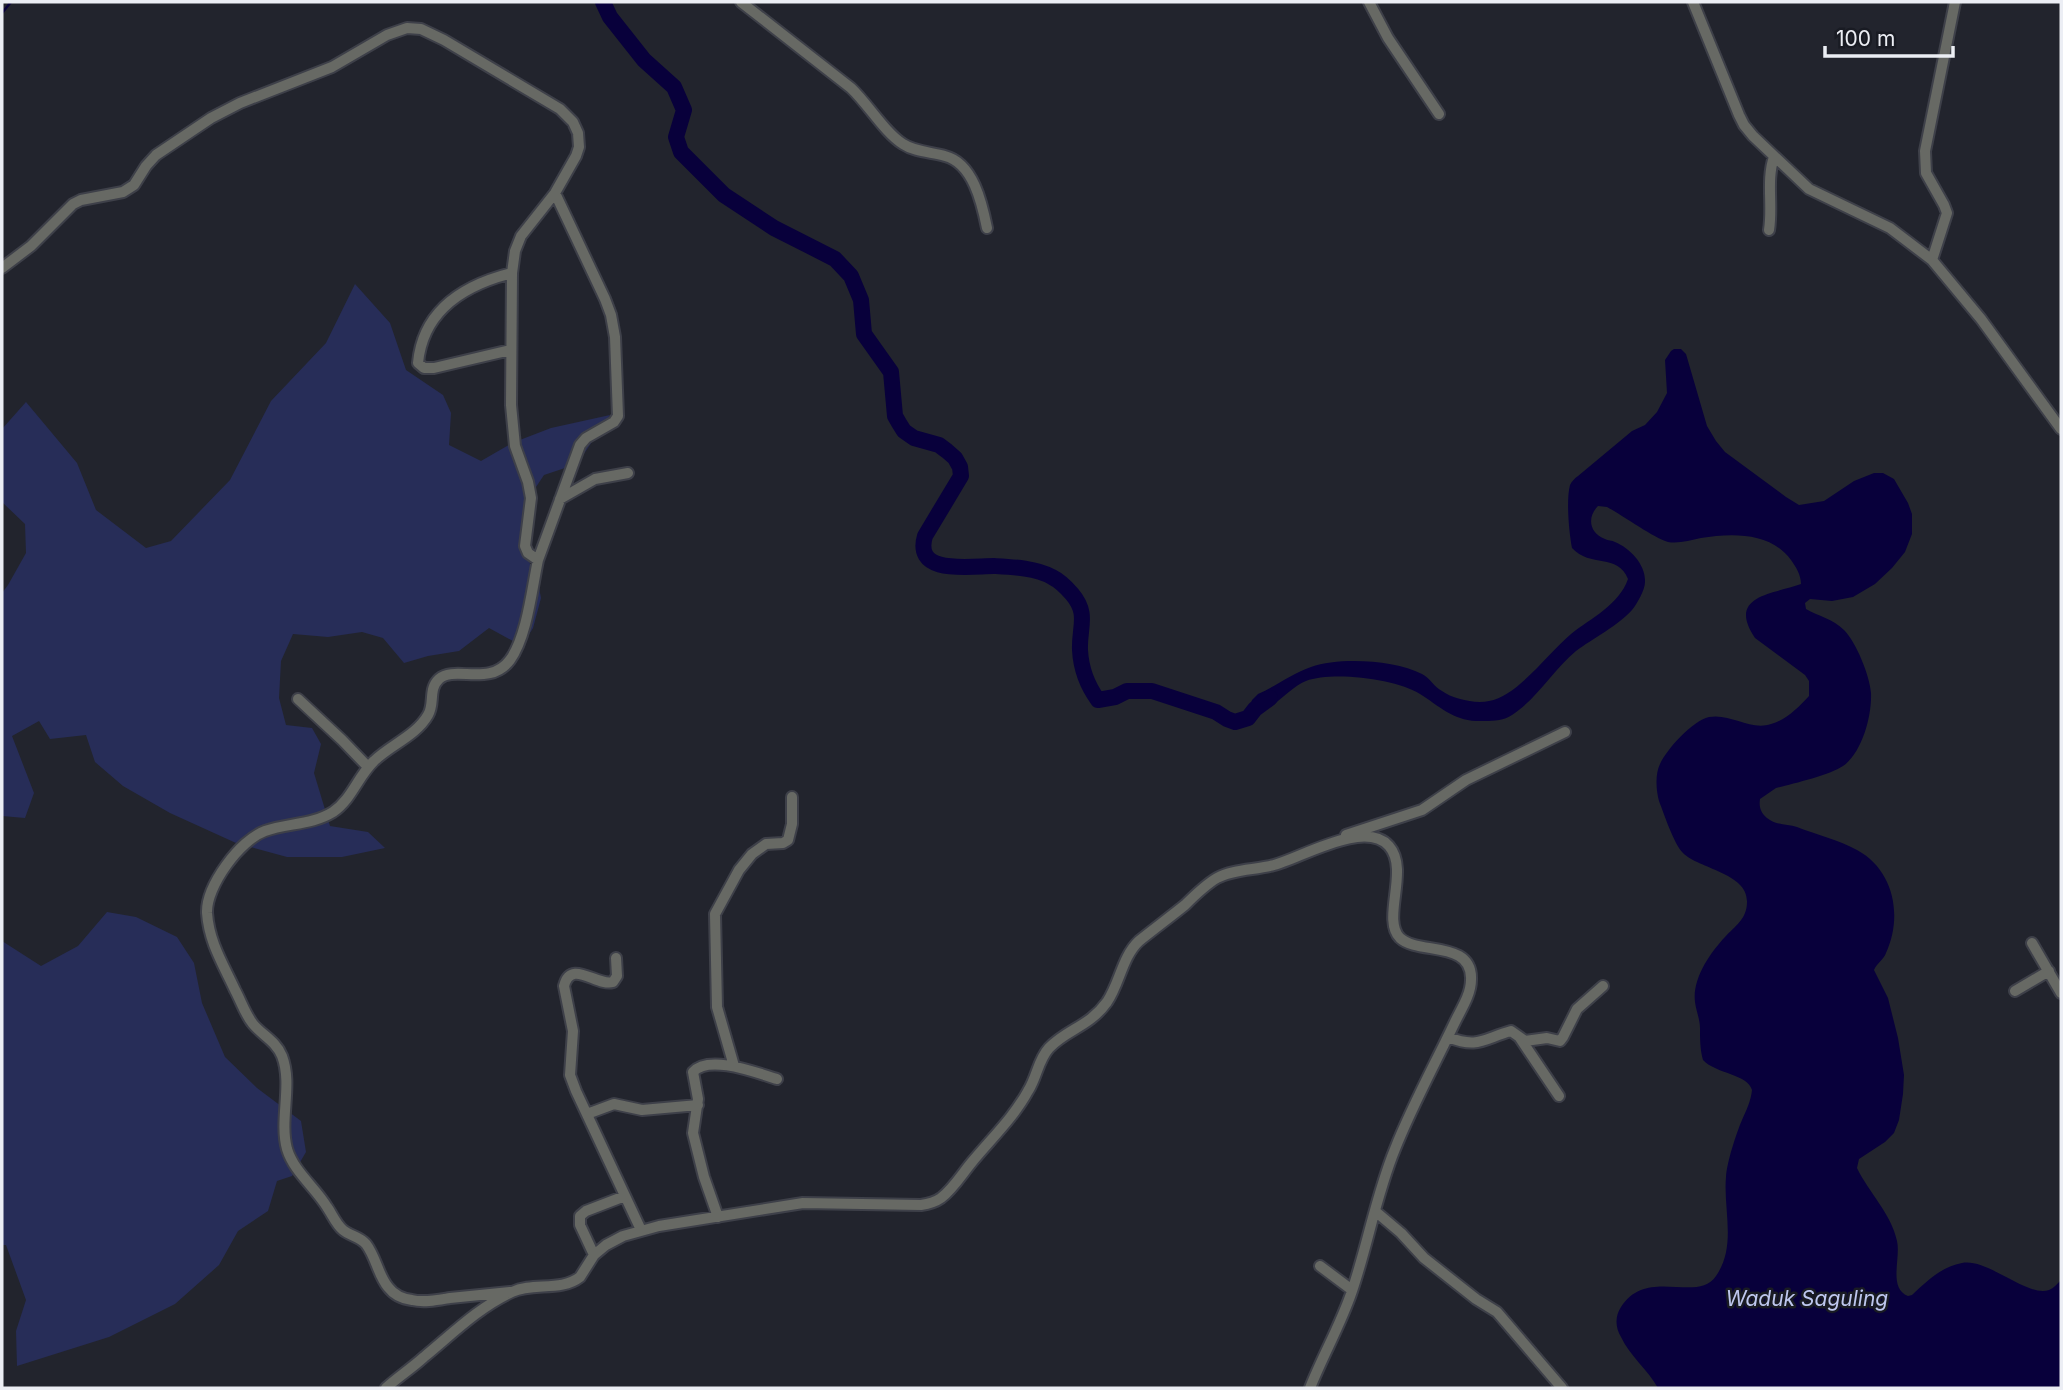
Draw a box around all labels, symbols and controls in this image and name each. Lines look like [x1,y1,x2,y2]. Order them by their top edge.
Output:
scale bar [1825,14,1953,58]
text: 100 m [1836,26,1895,51]
water label: Waduk Saguling [1726,1286,1888,1311]

